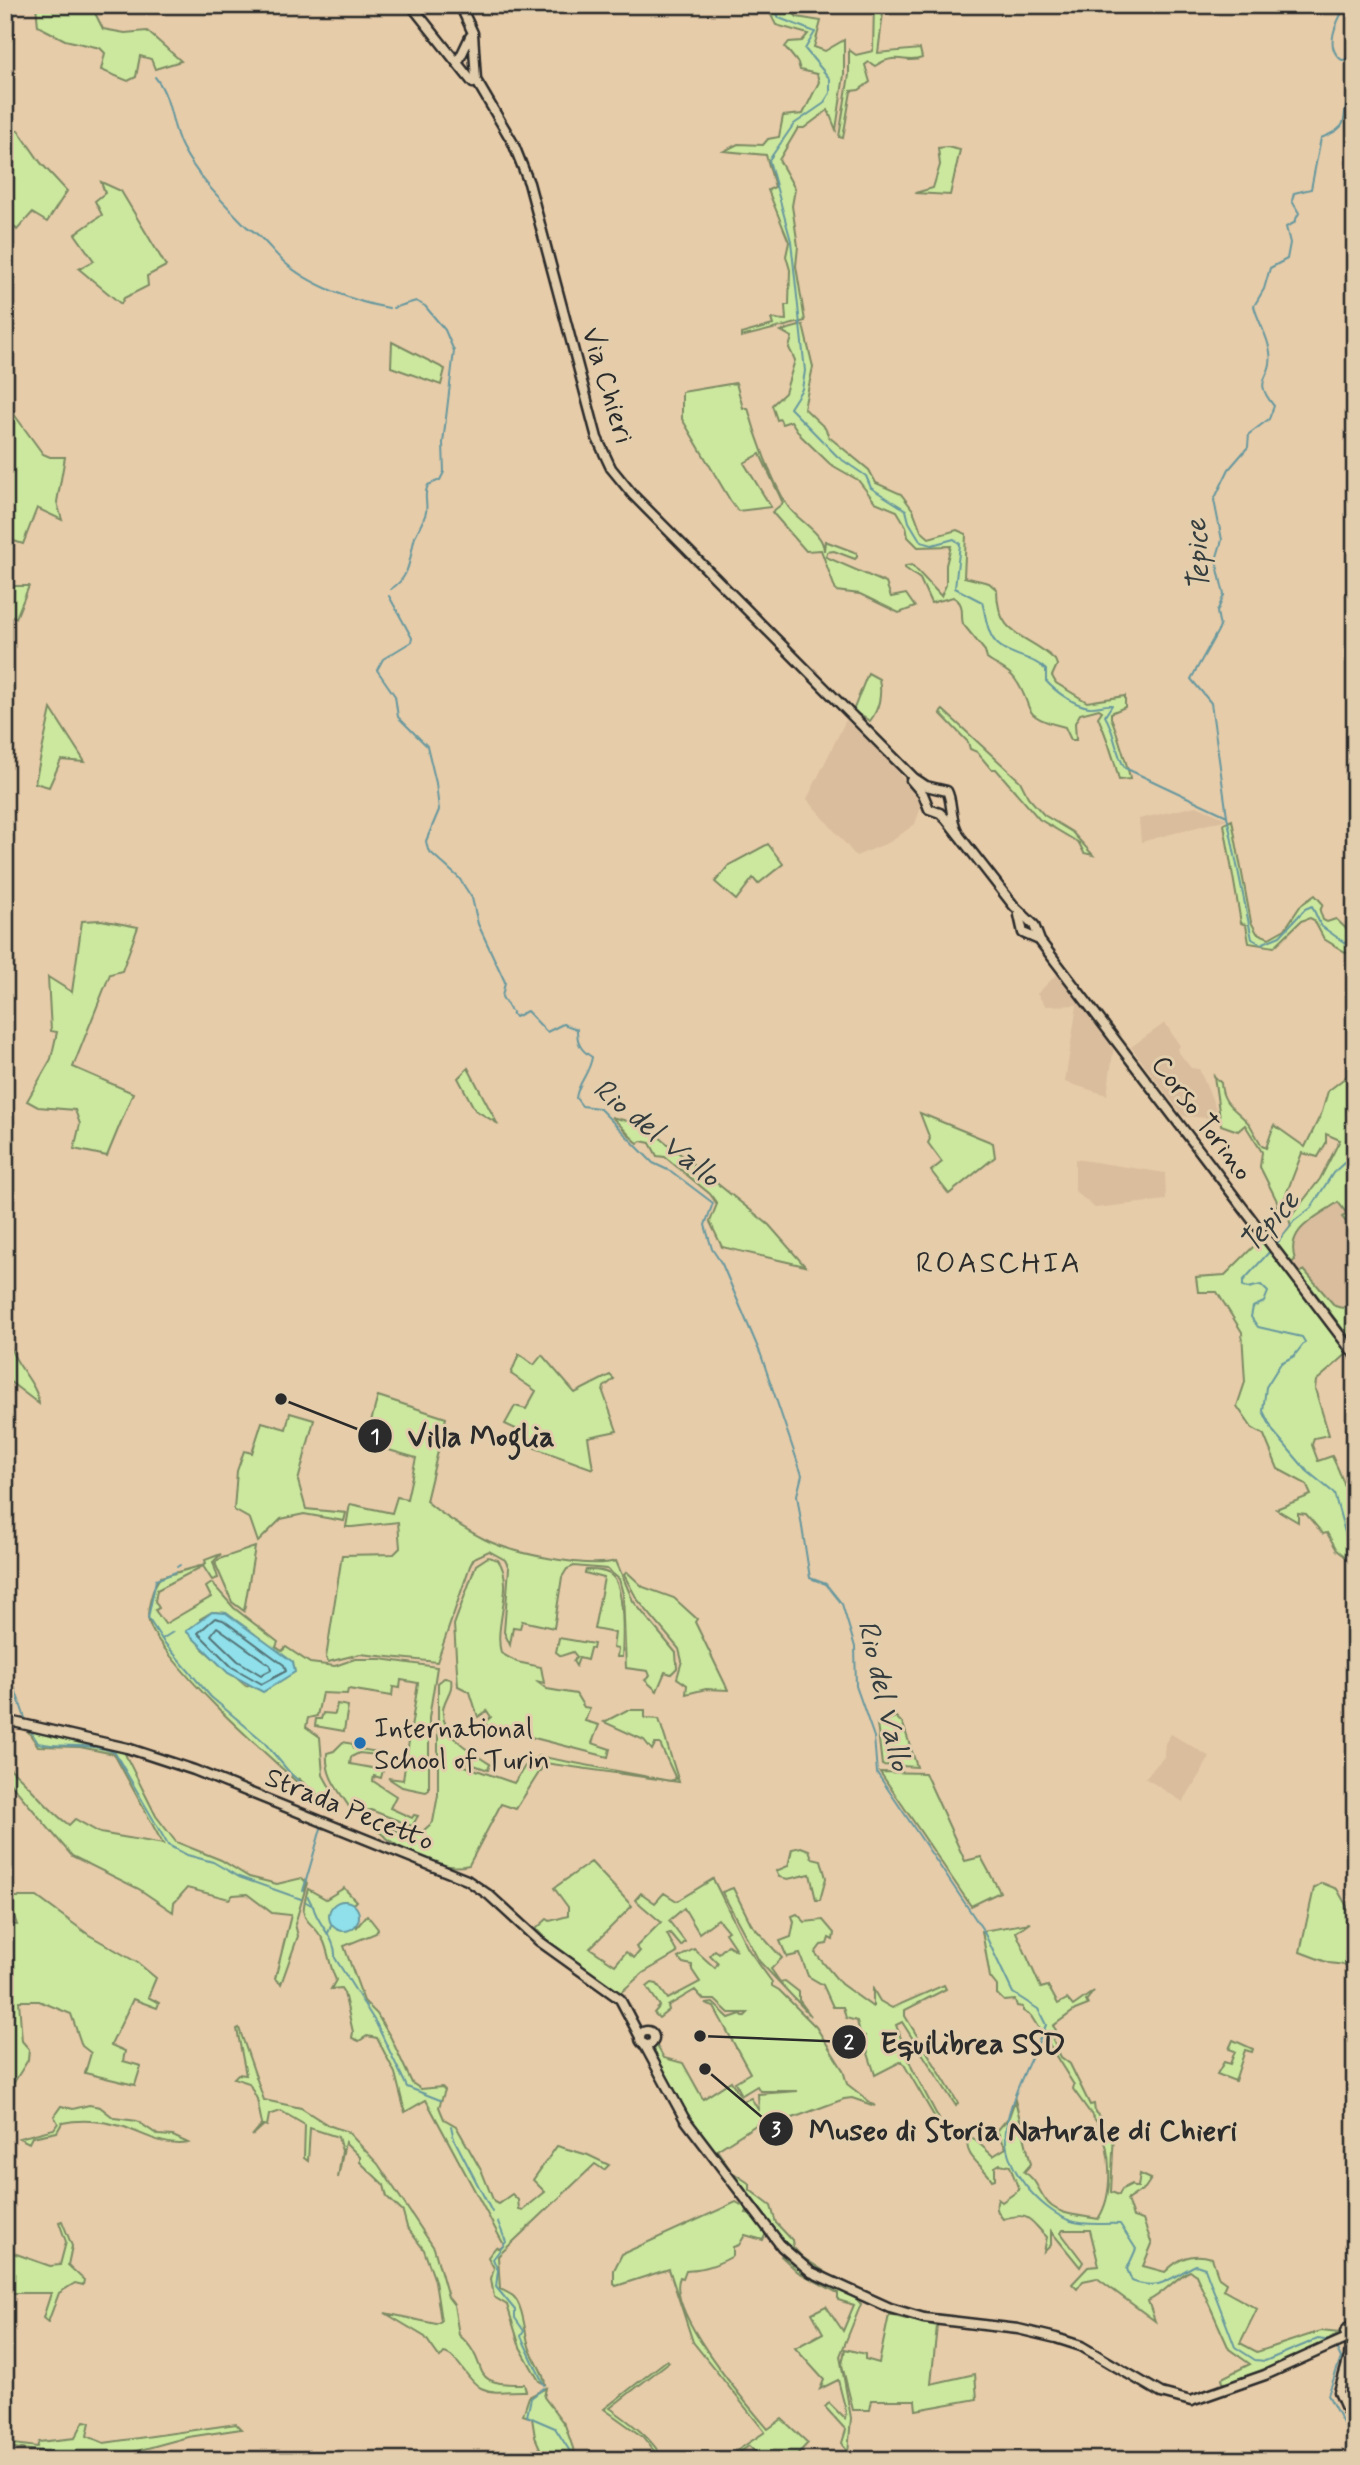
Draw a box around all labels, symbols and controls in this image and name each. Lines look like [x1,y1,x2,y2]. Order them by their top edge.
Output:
street label: Via Chieri [571,323,642,449]
water label: Tepice [1177,517,1220,592]
street label: Corso Torino [1142,1048,1260,1189]
water label: Rio del Vallo [584,1070,728,1197]
water label: Tepice [1231,1181,1310,1262]
district label: ROASCHIA [916,1244,1082,1283]
callout: Villa Moglia [357,1410,569,1461]
text: Villa Moglia [407,1418,555,1461]
text: 1 [370,1423,380,1451]
water label: Rio del Vallo [847,1616,920,1775]
place label: International School of Turin [374,1711,550,1780]
marker: International School of Turin [352,1735,368,1751]
street label: Strada Pecetto [259,1760,439,1861]
callout: Equilibrea SSD [831,2017,1080,2068]
text: Equilibrea SSD [880,2025,1066,2064]
text: 2 [844,2029,855,2057]
callout: Museo di Storia Naturale di Chieri [759,2104,1253,2155]
text: Museo di Storia Naturale di Chieri [809,2112,1237,2151]
text: 3 [771,2116,781,2144]

